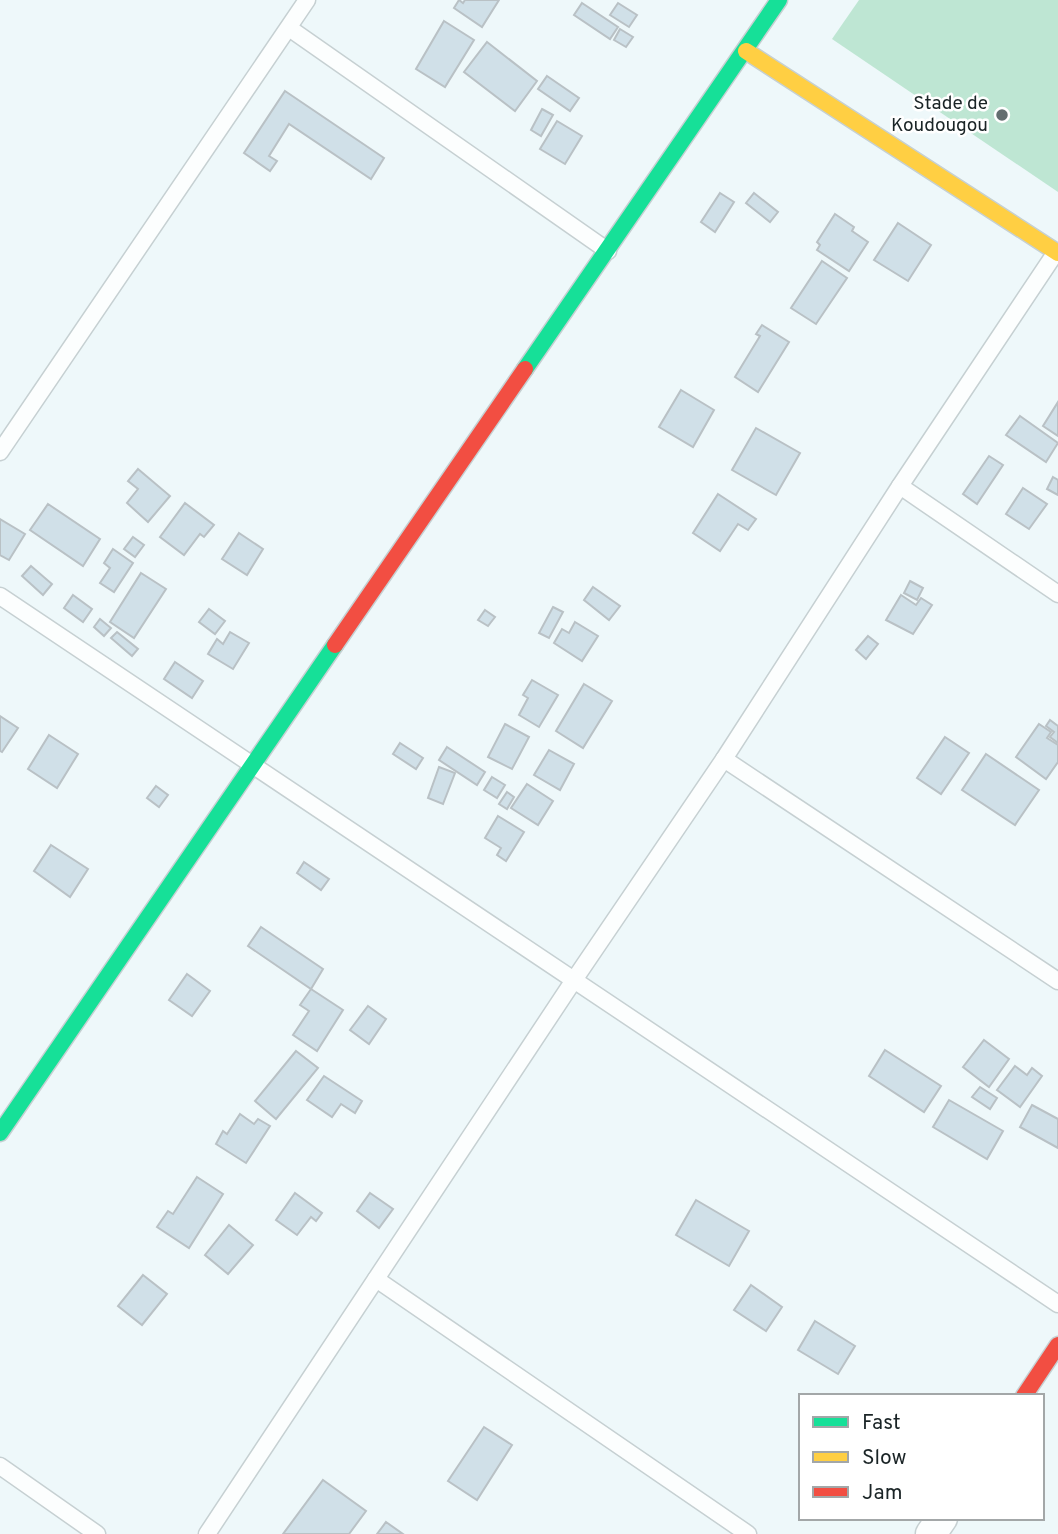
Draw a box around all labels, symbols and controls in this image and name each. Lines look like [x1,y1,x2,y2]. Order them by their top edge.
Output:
place label: Stade de Koudougou [891,92,988,138]
marker: Stade de Koudougou [994,107,1010,123]
legend [799,1394,1044,1520]
text: Fast [862,1410,901,1437]
text: Slow [862,1445,907,1472]
text: Jam [862,1480,903,1507]

